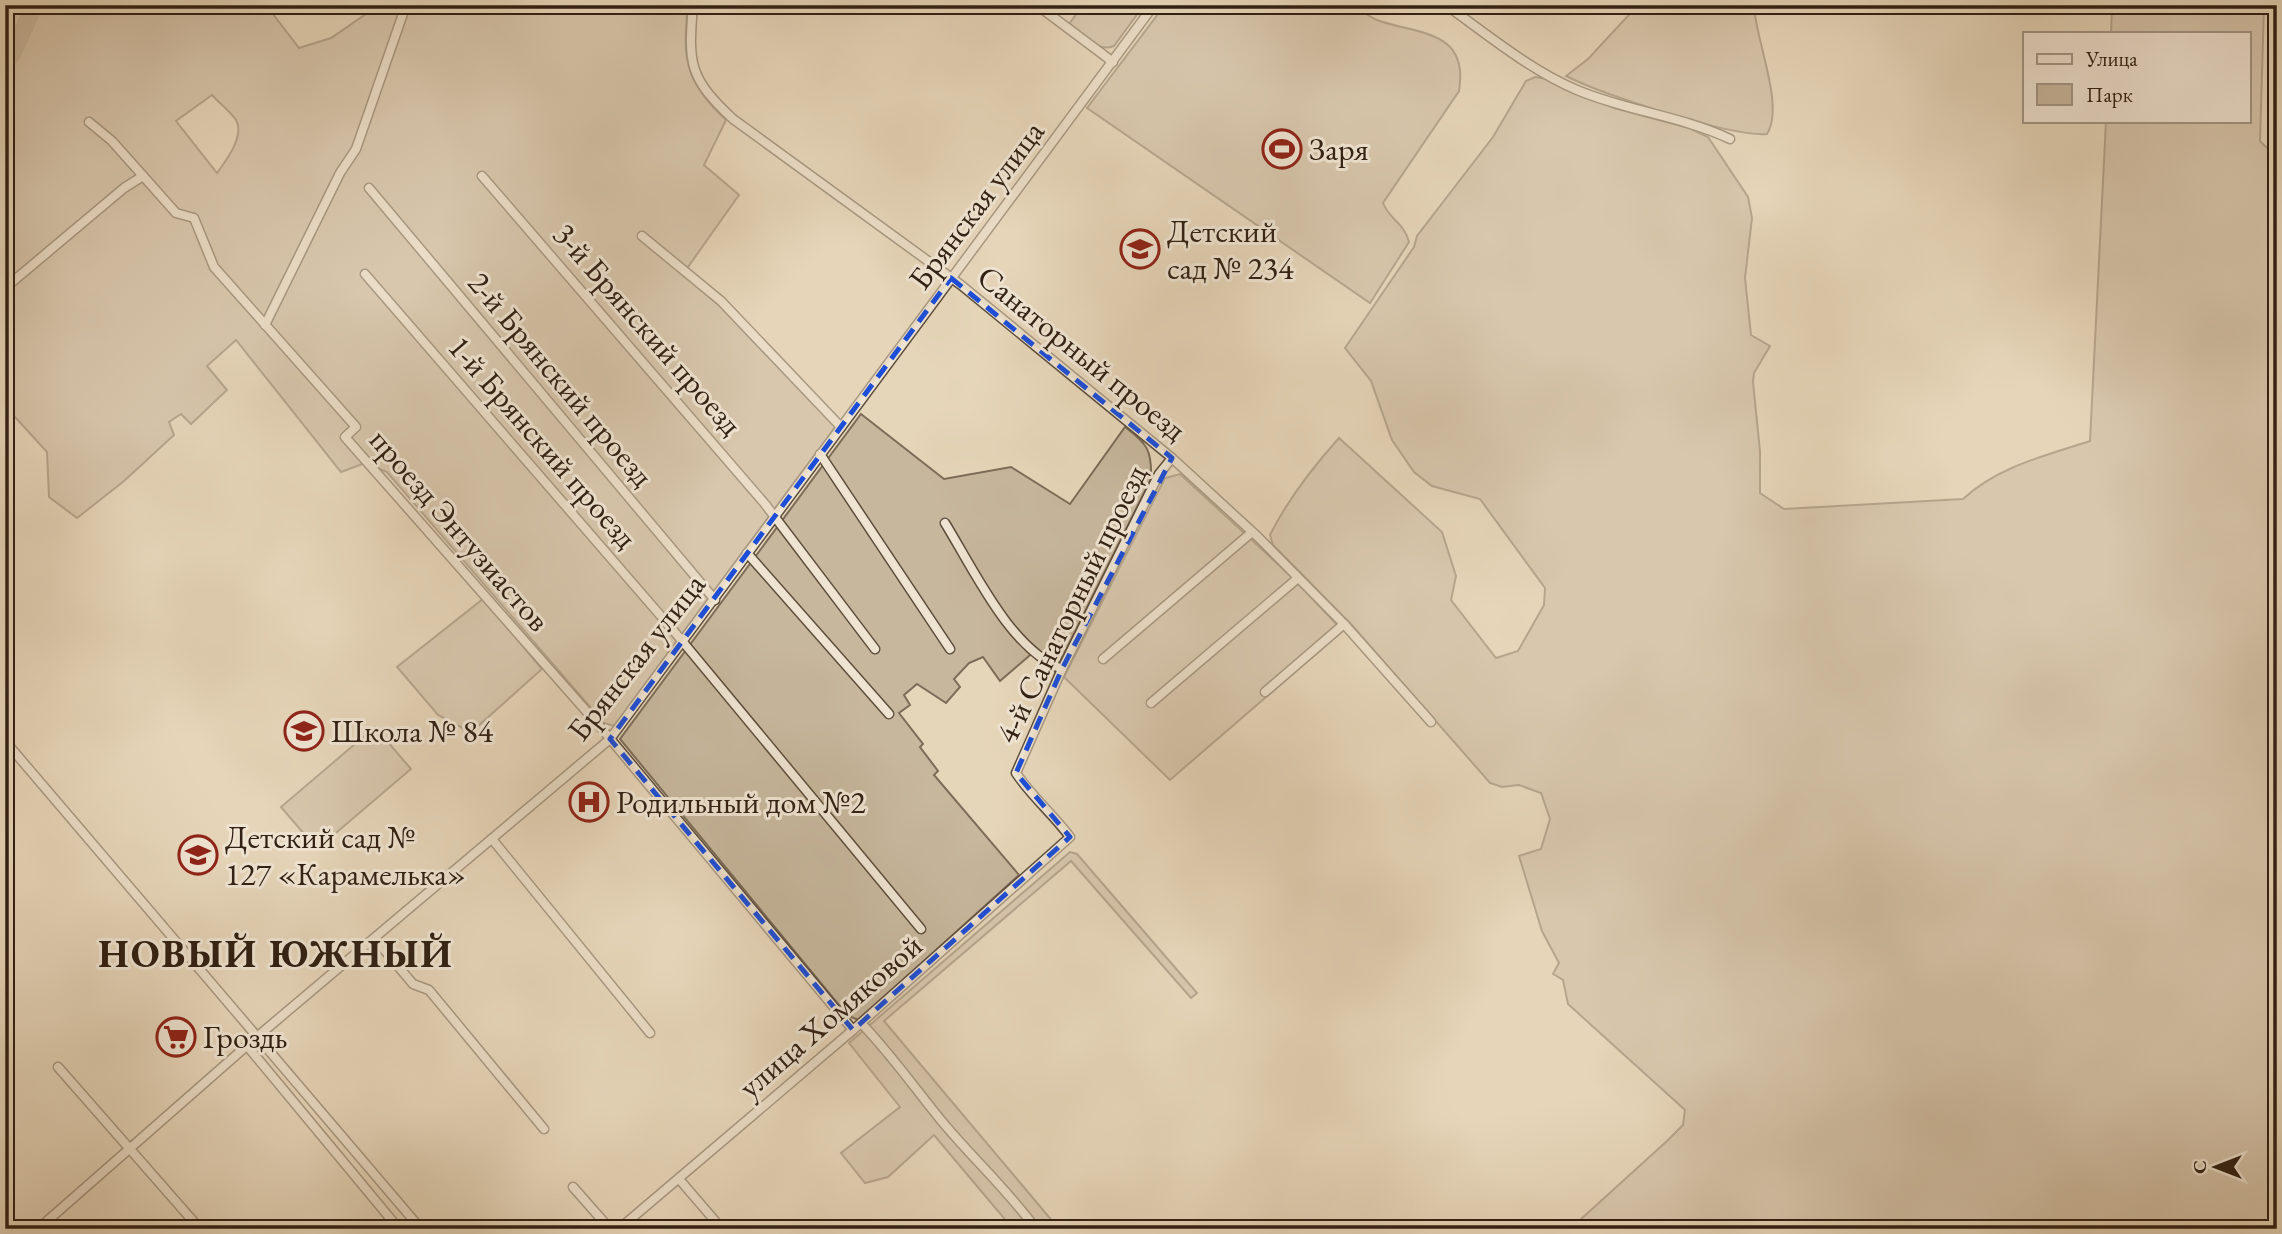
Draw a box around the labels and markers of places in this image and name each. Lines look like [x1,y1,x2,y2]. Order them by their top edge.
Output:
sports icon: Заря [1261,128,1303,170]
place label: Заря [1309,128,1369,170]
place label: Детский сад № 234 [1167,210,1294,289]
school or university icon: Детский сад № 234 [1119,228,1161,270]
school or university icon: Школа № 84 [283,710,325,752]
place label: Школа № 84 [331,710,494,752]
hospital icon: Родильный дом №2 [568,781,610,823]
place label: Родильный дом №2 [616,781,866,823]
place label: Детский сад № 127 «Карамелька» [225,816,466,895]
school or university icon: Детский сад № 127 «Карамелька» [177,834,219,876]
supermarket icon: Гроздь [155,1016,197,1058]
place label: Гроздь [203,1016,288,1058]

